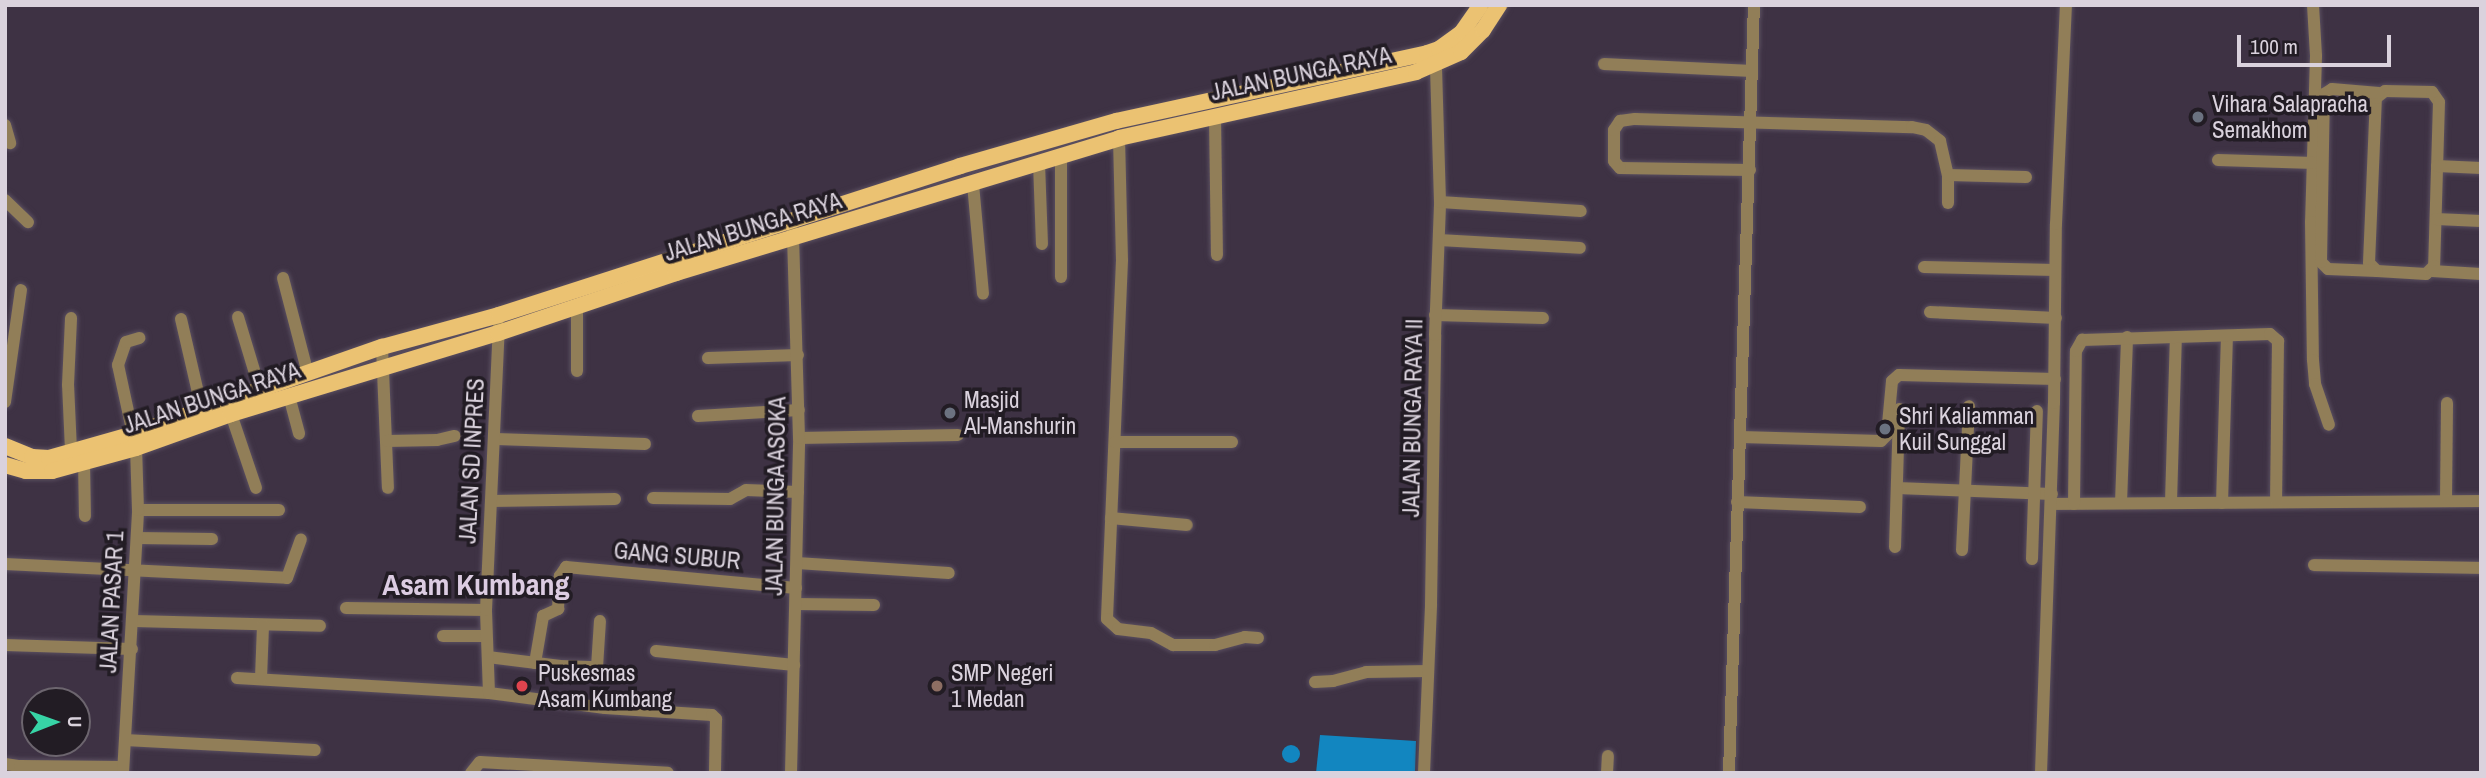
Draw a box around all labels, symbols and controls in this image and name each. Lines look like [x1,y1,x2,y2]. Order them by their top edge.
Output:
scale bar [2241,21,2395,65]
text: 100 m [2250,32,2298,61]
street label: JALAN BUNGA RAYA [1208,41,1394,107]
place label: Vihara Salapracha Semakhom [2212,90,2368,144]
marker: Vihara Salapracha Semakhom [2190,109,2206,125]
street label: JALAN BUNGA RAYA [661,187,845,267]
street label: JALAN BUNGA RAYA II [1397,317,1429,519]
street label: JALAN BUNGA RAYA [120,356,304,440]
street label: JALAN SD INPRES [454,378,490,544]
place label: Masjid Al-Manshurin [964,386,1076,440]
street label: JALAN BUNGA ASOKA [760,395,792,597]
place label: Shri Kaliamman Kuil Sunggal [1899,402,2034,456]
marker: Masjid Al-Manshurin [942,405,958,421]
marker: Shri Kaliamman Kuil Sunggal [1877,421,1893,437]
street label: JALAN PASAR 1 [94,530,130,674]
street label: GANG SUBUR [613,537,741,575]
district label: Asam Kumbang [382,566,570,602]
place label: Puskesmas Asam Kumbang [538,659,672,713]
place label: SMP Negeri 1 Medan [951,659,1054,713]
marker: Puskesmas Asam Kumbang [512,676,532,696]
marker: SMP Negeri 1 Medan [929,678,945,694]
north arrow [21,687,91,757]
text: U [62,716,88,728]

